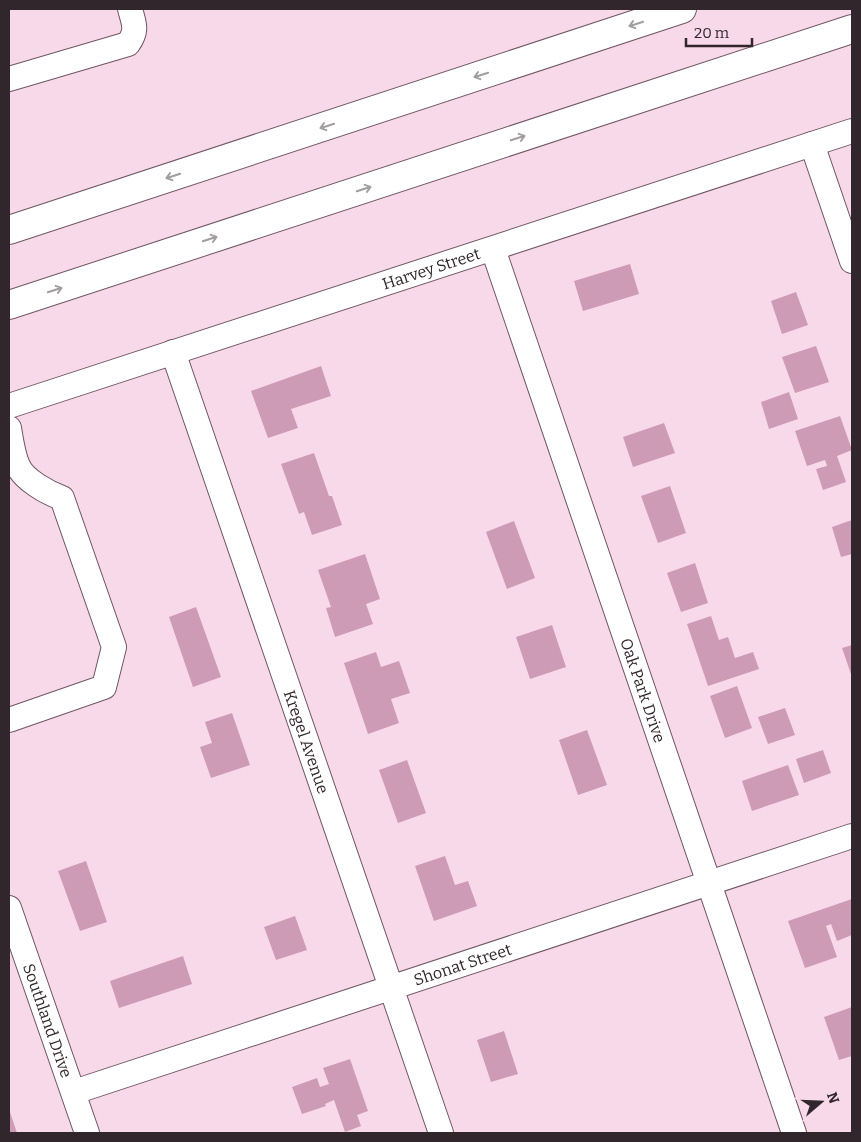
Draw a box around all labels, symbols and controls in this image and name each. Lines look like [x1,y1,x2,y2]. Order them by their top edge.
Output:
scale bar [686,15,752,47]
one-way arrow [628,20,644,29]
text: 20 m [694,24,730,42]
one-way arrow [474,71,490,80]
one-way arrow [319,121,335,131]
one-way arrow [510,133,526,143]
one-way arrow [165,172,181,182]
one-way arrow [356,183,372,193]
one-way arrow [201,234,217,244]
street label: Harvey Street [380,244,483,294]
one-way arrow [47,284,63,294]
street label: Oak Park Drive [616,636,669,745]
street label: Kregel Avenue [280,688,333,796]
street label: Shonat Street [411,940,514,990]
street label: Southland Drive [19,961,76,1080]
north arrow [796,1077,846,1127]
text: N [823,1090,843,1106]

